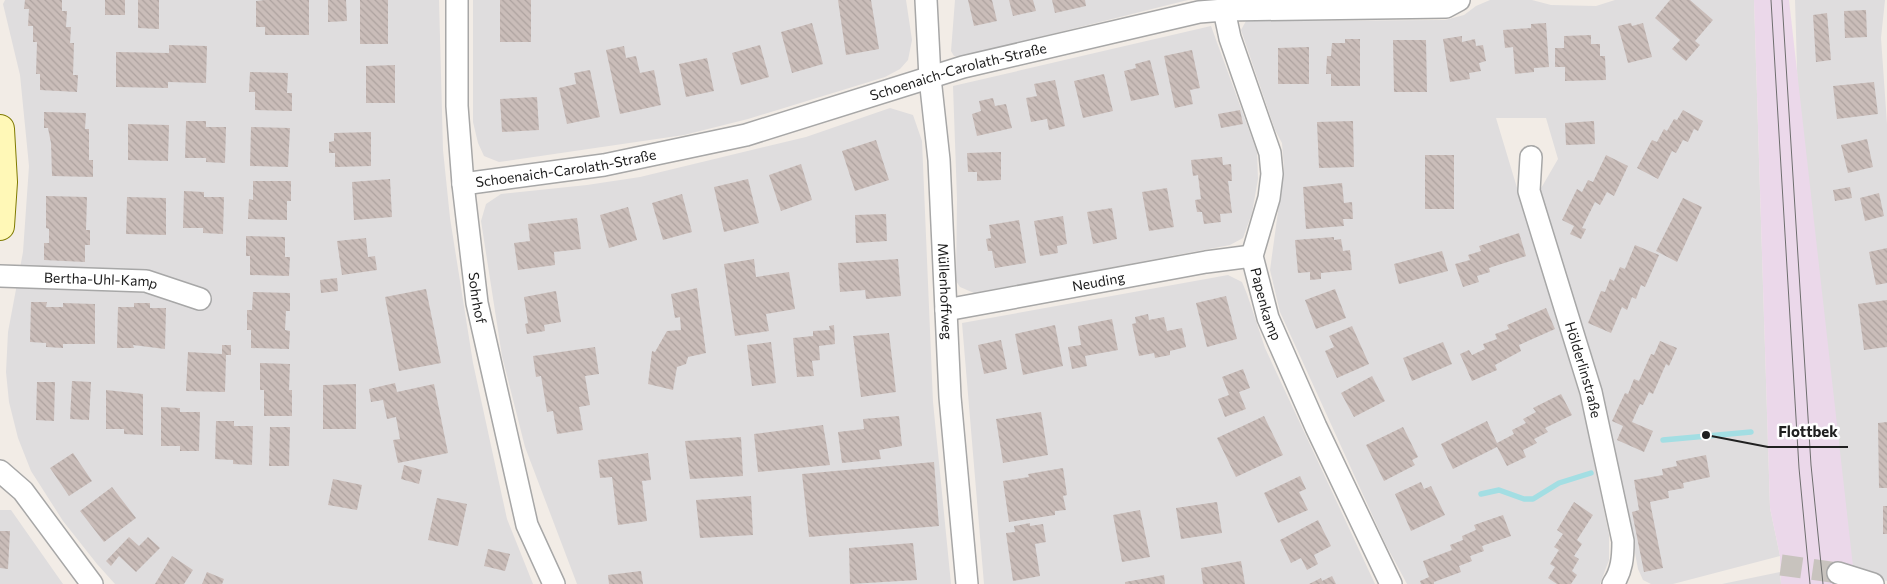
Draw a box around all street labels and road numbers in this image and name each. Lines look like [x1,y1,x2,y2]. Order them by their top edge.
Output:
street label: Schoenaich-Carolath-Straße [868,39,1048,104]
street label: Schoenaich-Carolath-Straße [474,145,658,190]
street label: Müllenhoffweg [935,243,956,340]
street label: Papenkamp [1247,266,1286,343]
street label: Neuding [1071,268,1126,295]
street label: Bertha-Uhl-Kamp [44,269,160,292]
street label: Sohrhof [465,271,490,326]
street label: Hölderlinstraße [1562,319,1605,419]

